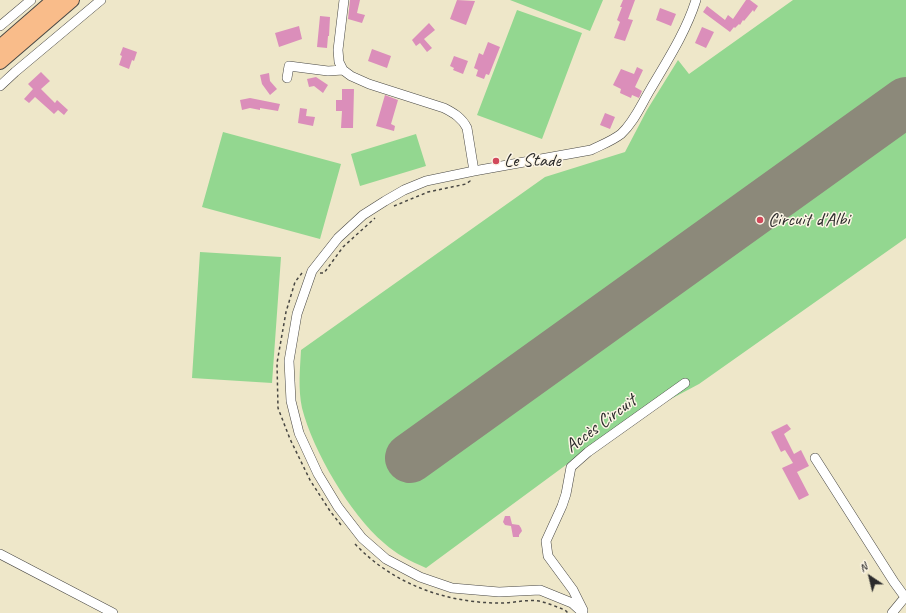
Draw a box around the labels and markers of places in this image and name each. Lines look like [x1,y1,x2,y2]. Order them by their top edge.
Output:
place label: Le Stade [504,150,561,172]
marker: Le Stade [491,156,501,166]
place label: Circuit d'Albi [768,209,850,231]
marker: Circuit d'Albi [755,215,765,225]

